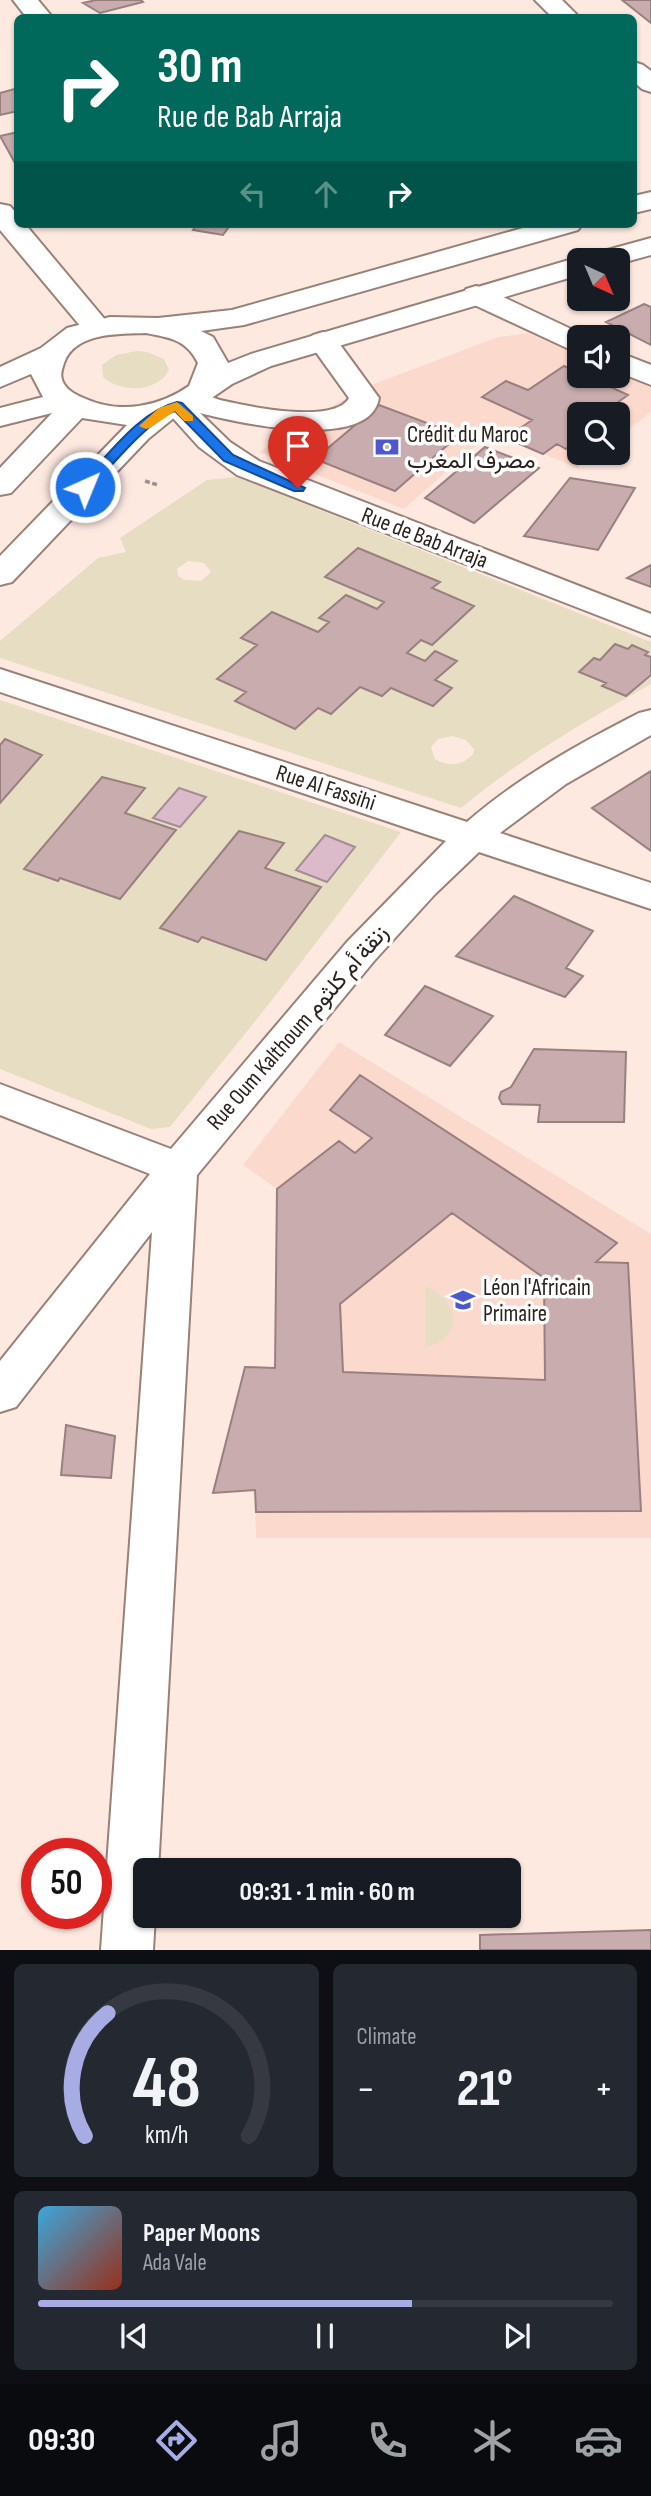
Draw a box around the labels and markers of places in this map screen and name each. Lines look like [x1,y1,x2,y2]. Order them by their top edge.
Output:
pin [268,416,328,488]
place label: Crédit du Maroc مصرف المغرب [407,421,535,475]
bank icon: Crédit du Maroc مصرف المغرب [373,433,401,461]
place label: Léon l'Africain Primaire [483,1274,591,1328]
school or university icon: Léon l'Africain Primaire [449,1286,477,1314]

